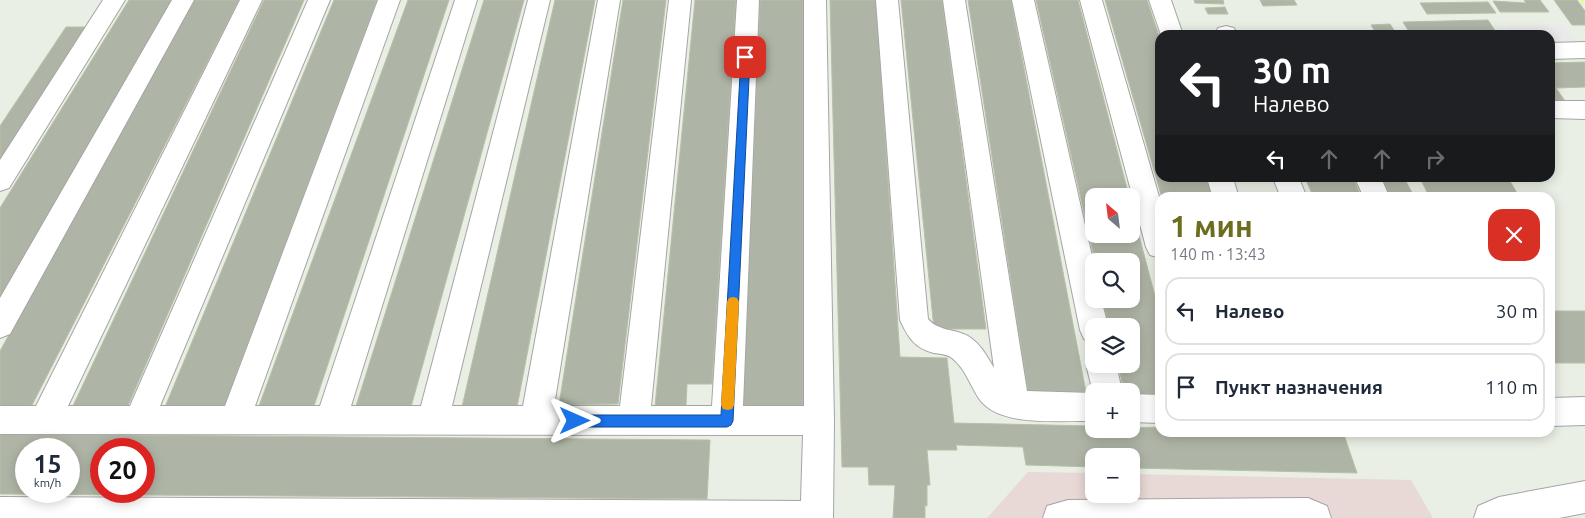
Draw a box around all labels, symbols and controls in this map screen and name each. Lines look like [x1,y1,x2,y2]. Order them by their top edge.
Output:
pin [724,36,766,78]
icon: arrive [731,43,759,71]
icon: left [1170,50,1235,115]
text: 30 m [1253,50,1331,90]
text: Налево [1253,91,1330,116]
icon: left [1262,145,1290,173]
icon: ahead [1315,145,1343,173]
icon: ahead [1368,145,1396,173]
icon: right [1421,145,1449,173]
north arrow [1085,188,1140,242]
map controls [1085,188,1140,503]
text: 1 мин [1170,209,1253,243]
button: close [1488,209,1540,261]
text: 140 m · 13:43 [1170,245,1266,263]
button: search [1085,253,1140,308]
icon: left [1172,297,1200,325]
text: Налево [1215,300,1284,322]
text: 30 m [1496,300,1538,322]
button: layers [1085,318,1140,373]
icon: arrive [1172,373,1200,401]
text: Пункт назначения [1215,376,1383,398]
text: 110 m [1485,376,1538,398]
button: + [1085,383,1140,438]
position arrow [548,394,600,446]
speed limit sign: 20 [90,438,155,503]
button: − [1085,448,1140,503]
text: 15 [33,450,62,478]
text: km/h [34,476,61,489]

